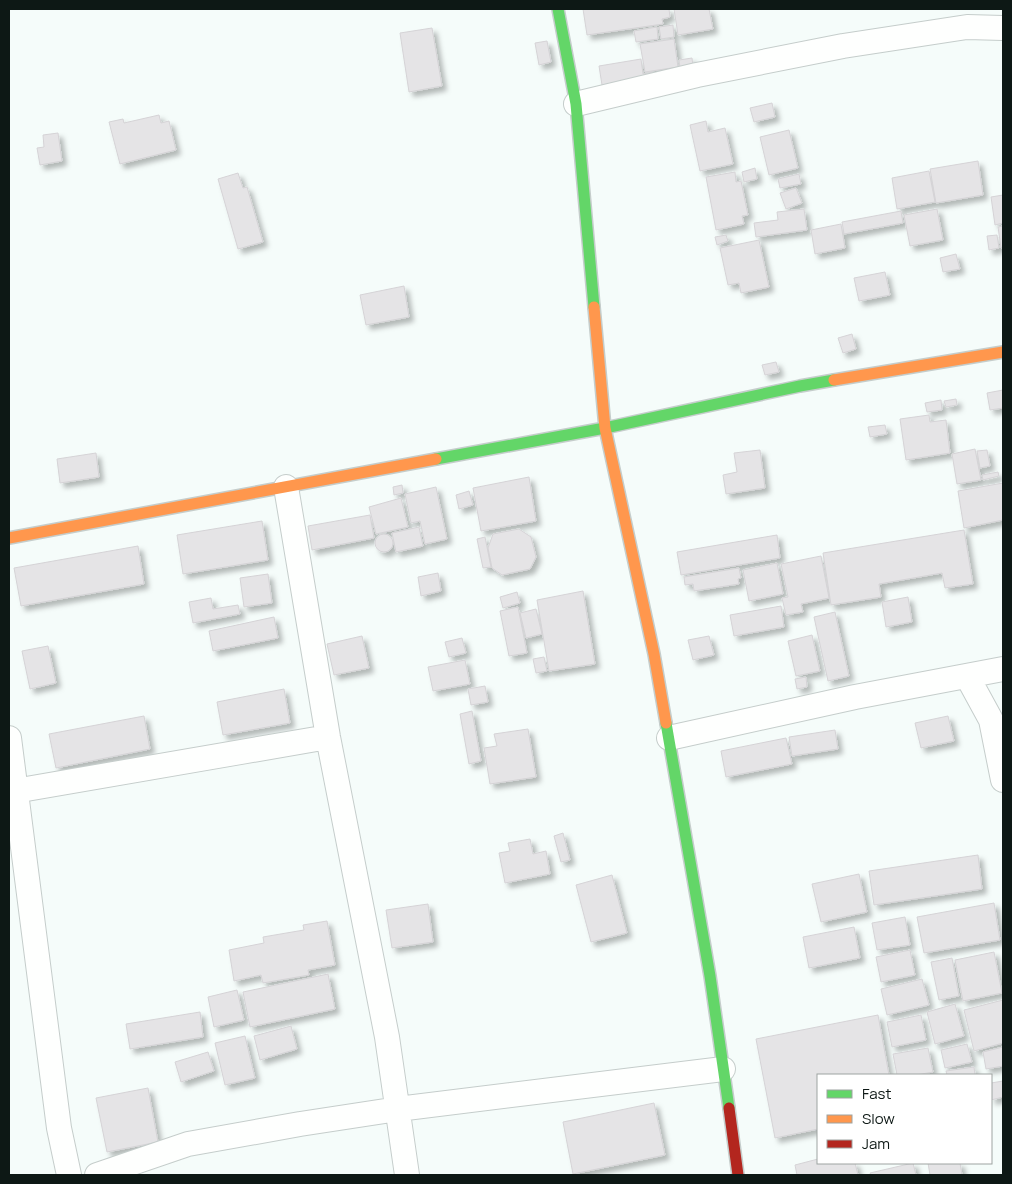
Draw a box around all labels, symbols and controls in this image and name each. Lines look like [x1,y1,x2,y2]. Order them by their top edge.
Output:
legend [817,1074,992,1164]
text: Fast [862,1083,891,1104]
text: Slow [862,1108,895,1129]
text: Jam [862,1133,890,1154]

